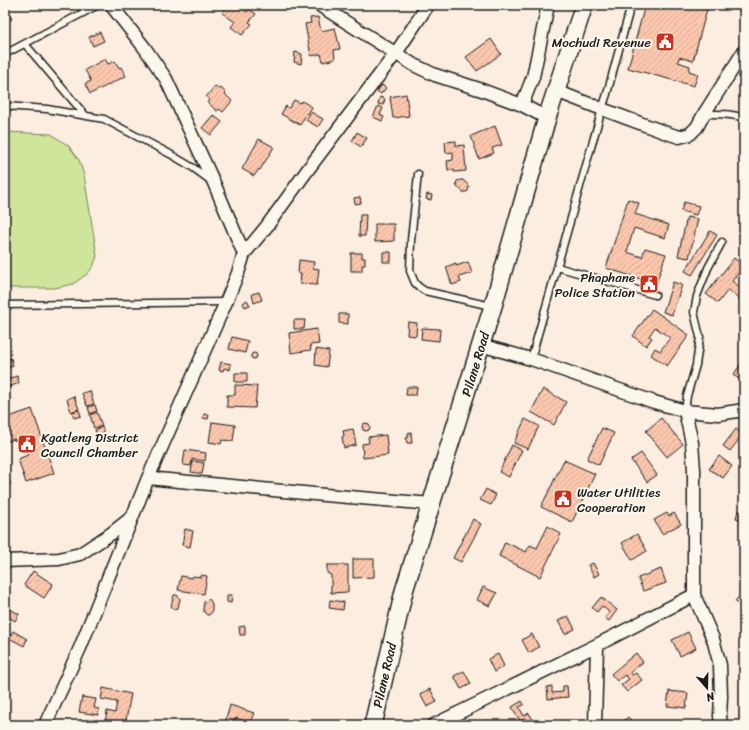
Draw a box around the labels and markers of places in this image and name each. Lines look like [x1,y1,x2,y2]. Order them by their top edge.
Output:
place label: Mochudi Revenue [552,31,651,54]
public building icon: Mochudi Revenue [654,31,676,53]
place label: Phaphane Police Station [554,266,635,304]
public building icon: Phaphane Police Station [638,273,660,295]
place label: Kgatleng District Council Chamber [41,426,139,464]
public building icon: Kgatleng District Council Chamber [16,433,38,455]
place label: Water Utilities Cooperation [577,481,661,519]
public building icon: Water Utilities Cooperation [552,488,574,510]

